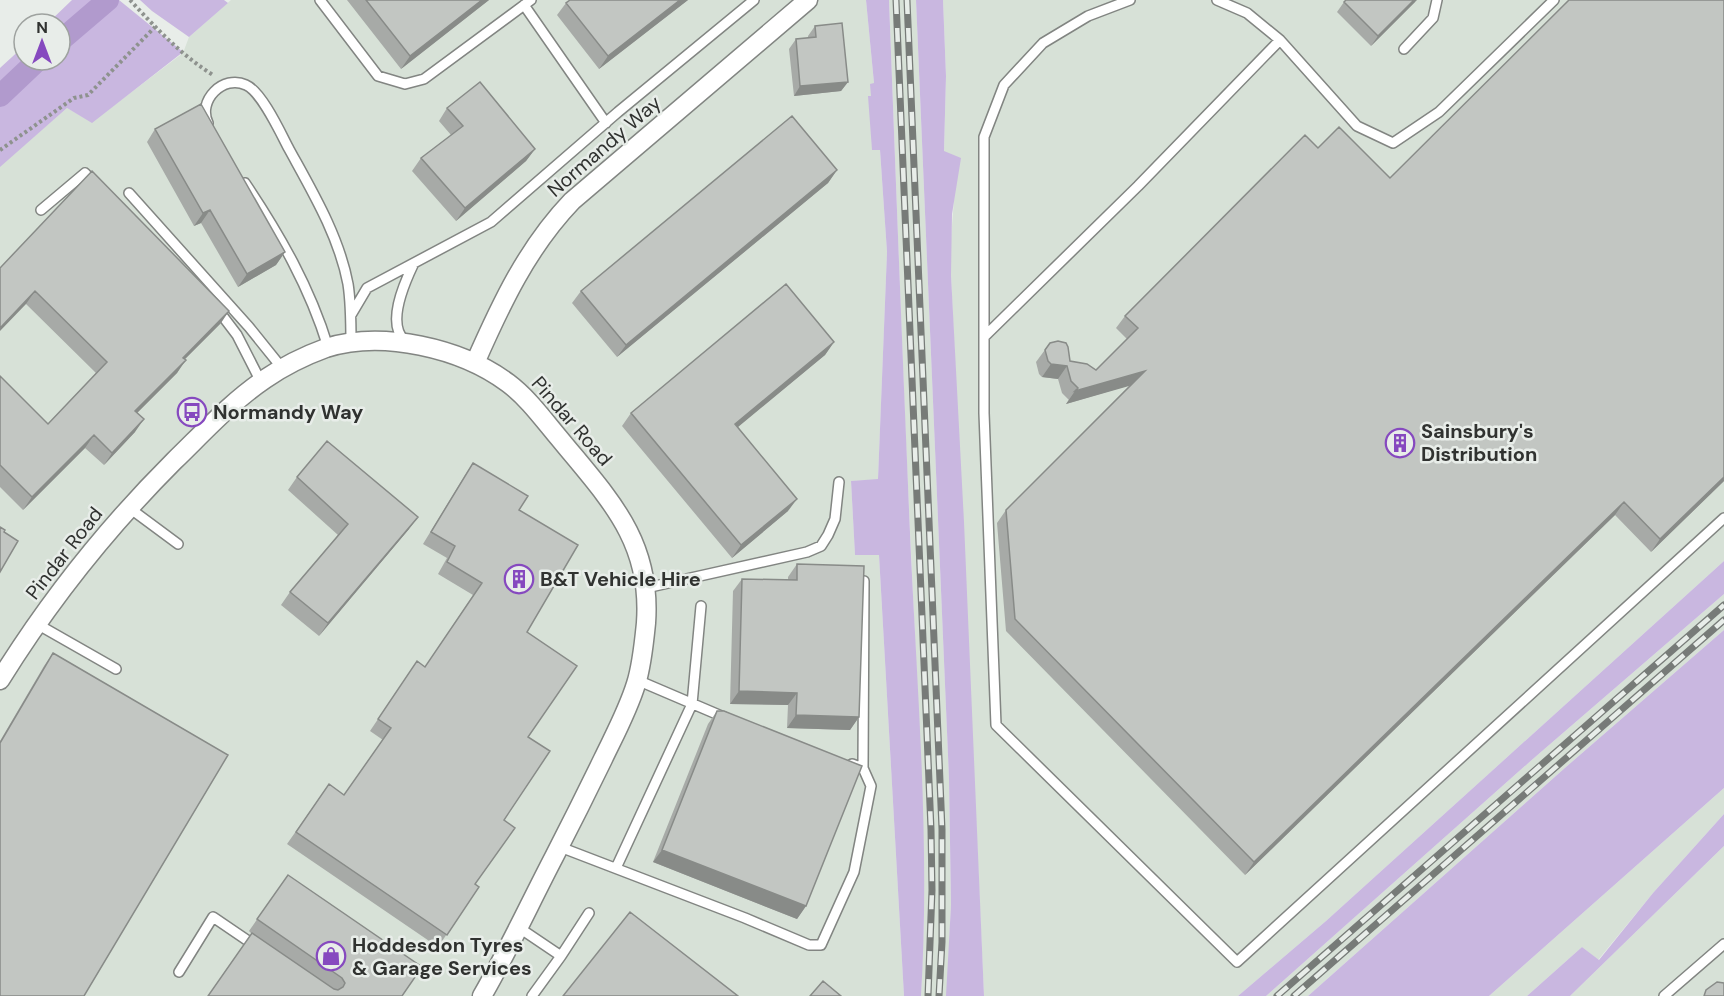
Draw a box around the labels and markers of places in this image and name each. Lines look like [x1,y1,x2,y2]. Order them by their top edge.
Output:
bus stop icon: Normandy Way [176,396,208,428]
place label: Normandy Way [213,399,363,425]
place label: Sainsbury's Distribution [1421,418,1537,467]
building icon: Sainsbury's Distribution [1384,427,1416,459]
building icon: B&T Vehicle Hire [503,563,535,595]
place label: B&T Vehicle Hire [540,566,701,592]
place label: Hoddesdon Tyres & Garage Services [352,932,532,981]
shop icon: Hoddesdon Tyres & Garage Services [315,940,347,972]

